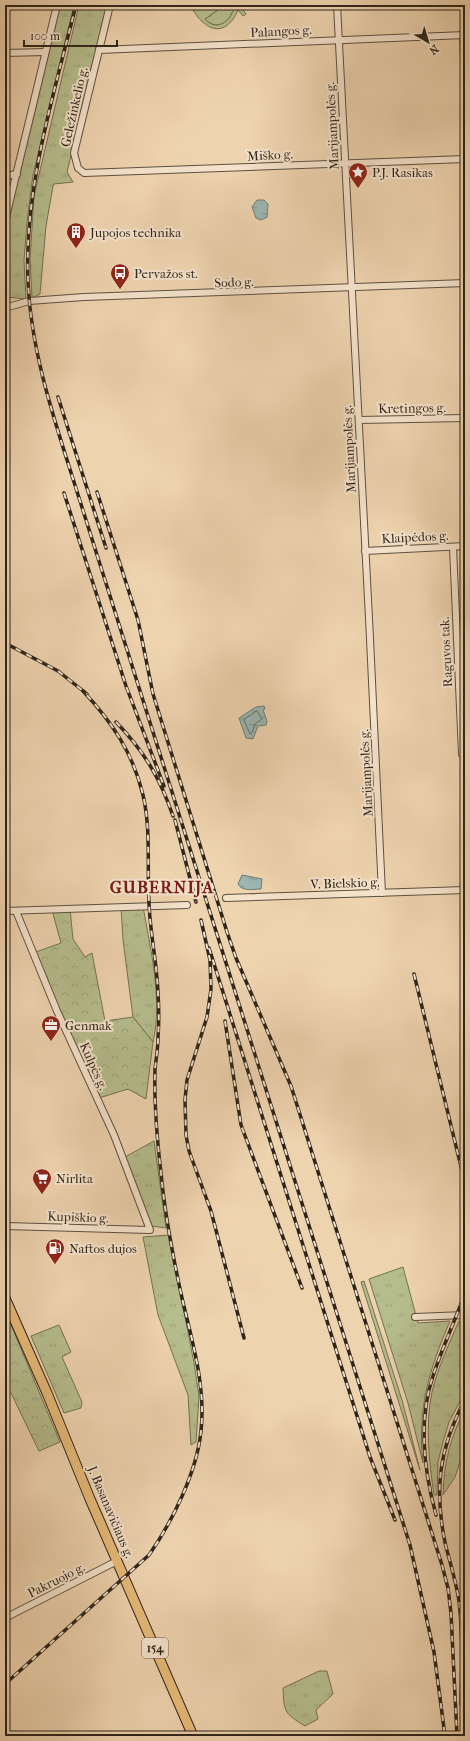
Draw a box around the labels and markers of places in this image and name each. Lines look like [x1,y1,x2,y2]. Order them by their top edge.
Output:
place icon: P.J. Rasikas [347,161,369,189]
place label: P.J. Rasikas [372,165,433,180]
building icon: Jupojos technika [65,221,87,249]
place label: Jupojos technika [89,225,182,240]
bus stop icon: Pervažos st. [109,262,131,290]
place label: Pervažos st. [134,266,198,281]
office icon: Genmak [40,1014,62,1042]
place label: Genmak [65,1018,112,1033]
supermarket icon: Nirlita [31,1167,53,1195]
place label: Nirlita [56,1171,94,1186]
fuel station icon: Naftos dujos [44,1237,66,1265]
place label: Naftos dujos [69,1241,137,1256]

